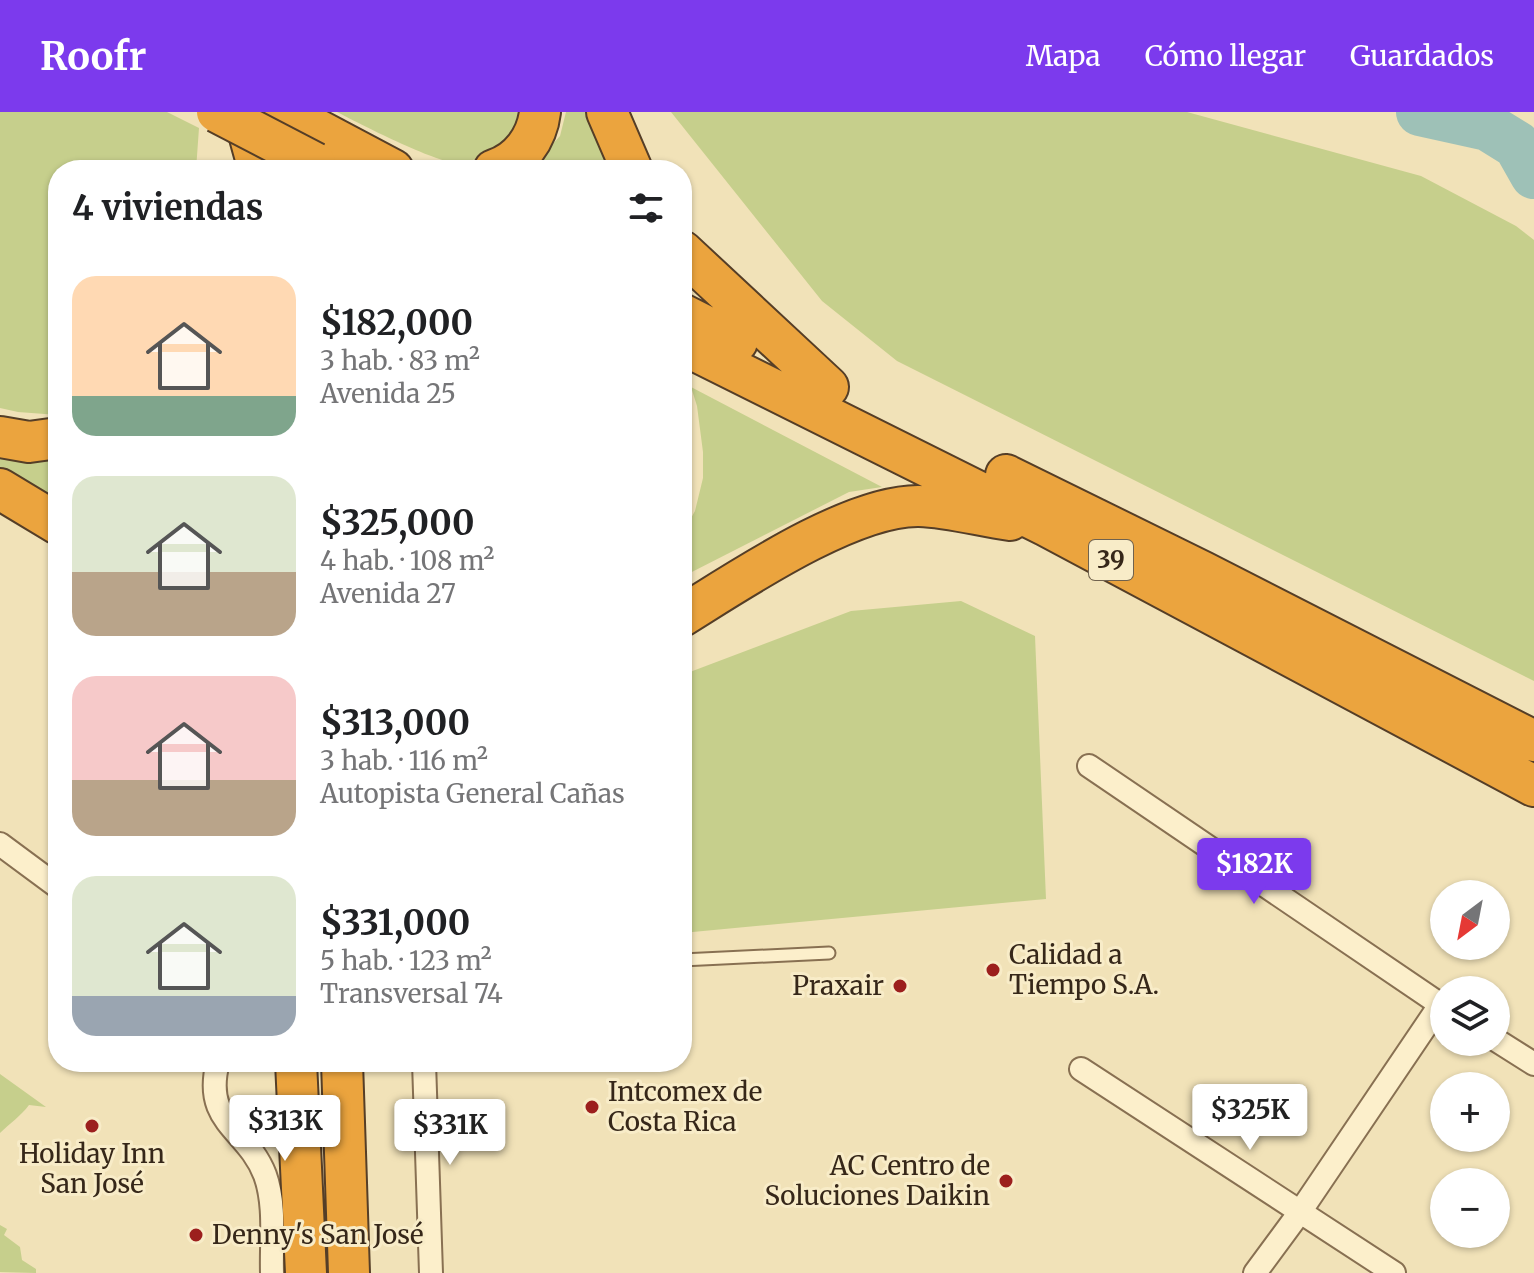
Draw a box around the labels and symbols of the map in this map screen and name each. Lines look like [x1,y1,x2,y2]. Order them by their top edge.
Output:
road number: 39 [1089,540,1133,580]
pin: $182K [1198,838,1310,906]
north arrow [1430,880,1510,960]
place label: Calidad a Tiempo S.A. [1009,938,1159,1001]
marker: Calidad a Tiempo S.A. [984,961,1002,979]
place label: Praxair [792,969,884,1002]
marker: Praxair [891,977,909,995]
place label: Intcomex de Costa Rica [608,1075,762,1138]
pin: $325K [1194,1084,1306,1152]
pin: $313K [229,1095,341,1163]
marker: Intcomex de Costa Rica [583,1098,601,1116]
pin: $331K [394,1099,506,1167]
marker: Holiday Inn San José [83,1117,101,1135]
place label: Holiday Inn San José [19,1137,165,1200]
place label: AC Centro de Soluciones Daikin [765,1149,990,1212]
marker: AC Centro de Soluciones Daikin [997,1172,1015,1190]
place label: Denny's San José [212,1218,424,1251]
marker: Denny's San José [187,1226,205,1244]

